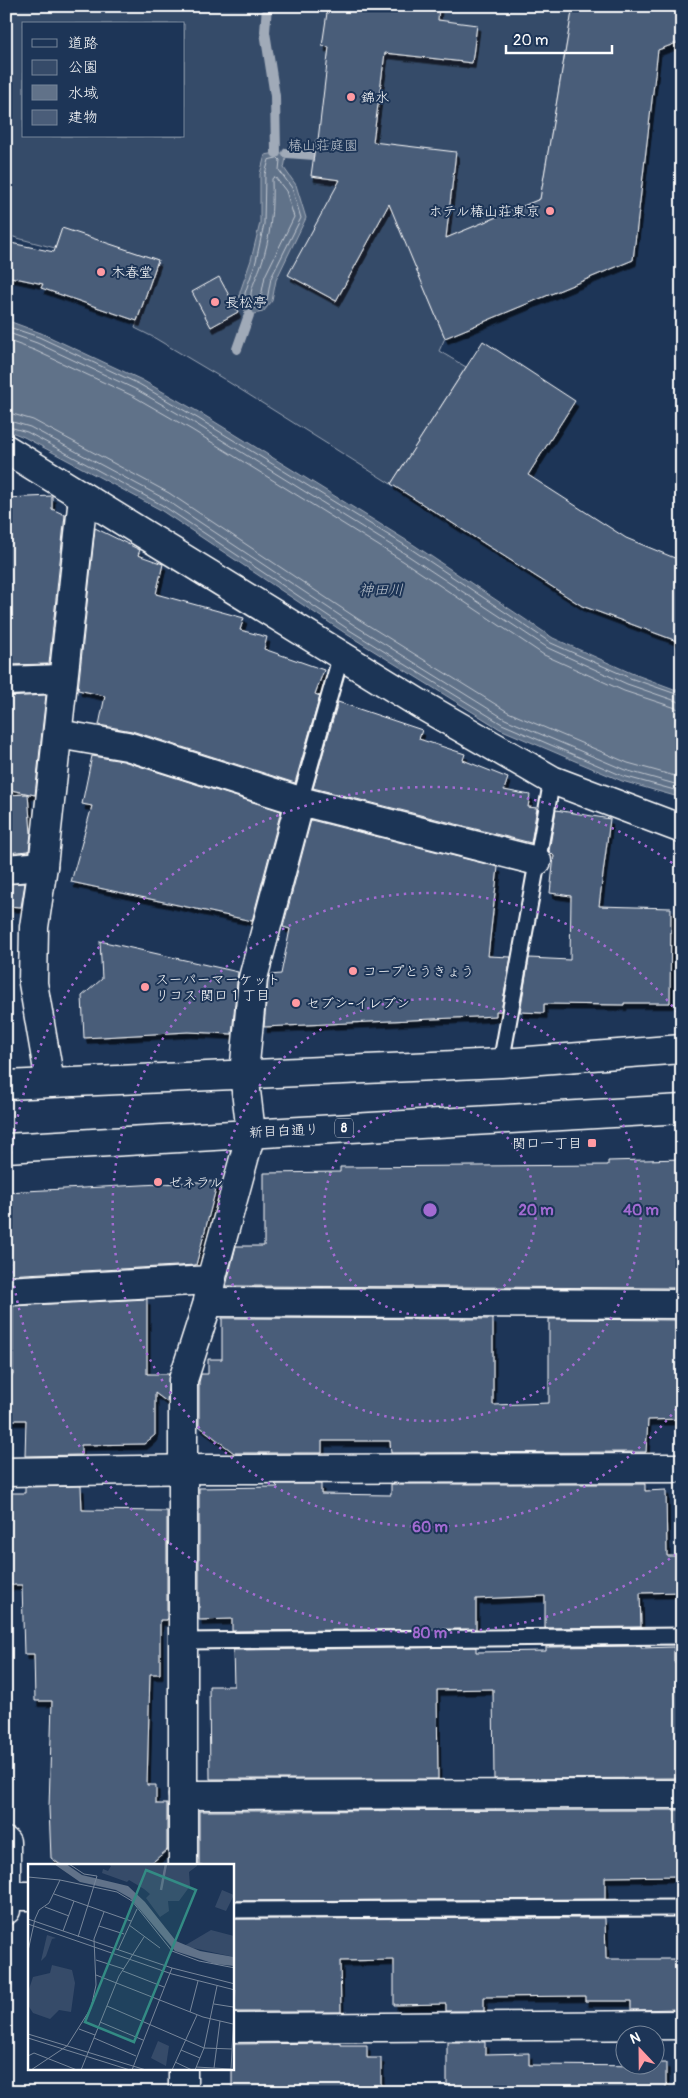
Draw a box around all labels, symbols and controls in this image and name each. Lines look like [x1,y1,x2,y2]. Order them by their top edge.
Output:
legend [22,22,185,138]
scale bar [506,22,612,54]
text: 20 m [513,31,548,50]
text: 道路 [68,34,98,53]
text: 公園 [68,58,98,77]
text: 水域 [68,84,98,103]
place label: 錦水 [361,89,389,106]
marker: 錦水 [345,91,357,103]
text: 建物 [68,108,98,127]
park label: 椿山荘庭園 [288,137,358,154]
place label: ホテル椿山荘東京 [429,203,540,220]
marker: ホテル椿山荘東京 [544,205,556,217]
place label: 木春堂 [111,264,153,281]
marker: 木春堂 [95,266,107,278]
place label: 長松亭 [225,294,267,311]
marker: 長松亭 [209,296,221,308]
water label: 神田川 [358,581,404,600]
place label: コープとうきょう [363,963,474,980]
marker: コープとうきょう [347,965,359,977]
place label: スーパーマーケット リコス 関口１丁目 [155,971,281,1004]
marker: スーパーマーケット リコス 関口１丁目 [139,981,151,993]
place label: セブン-イレブン [306,995,410,1012]
marker: セブン-イレブン [290,997,302,1009]
road number: 8 [335,1118,353,1138]
street label: 新目白通り [249,1121,319,1141]
place label: 関口一丁目 [512,1135,582,1152]
marker: 関口一丁目 [586,1137,598,1149]
place label: ゼネラル [168,1174,223,1191]
marker: ゼネラル [152,1176,164,1188]
centre of rings [421,1201,439,1219]
text: 20 m [518,1201,554,1220]
text: 40 m [623,1201,659,1220]
text: 60 m [412,1518,448,1537]
text: 80 m [413,1624,447,1643]
inset map [28,1864,234,2070]
north arrow [616,2026,666,2076]
text: N [628,2029,643,2048]

